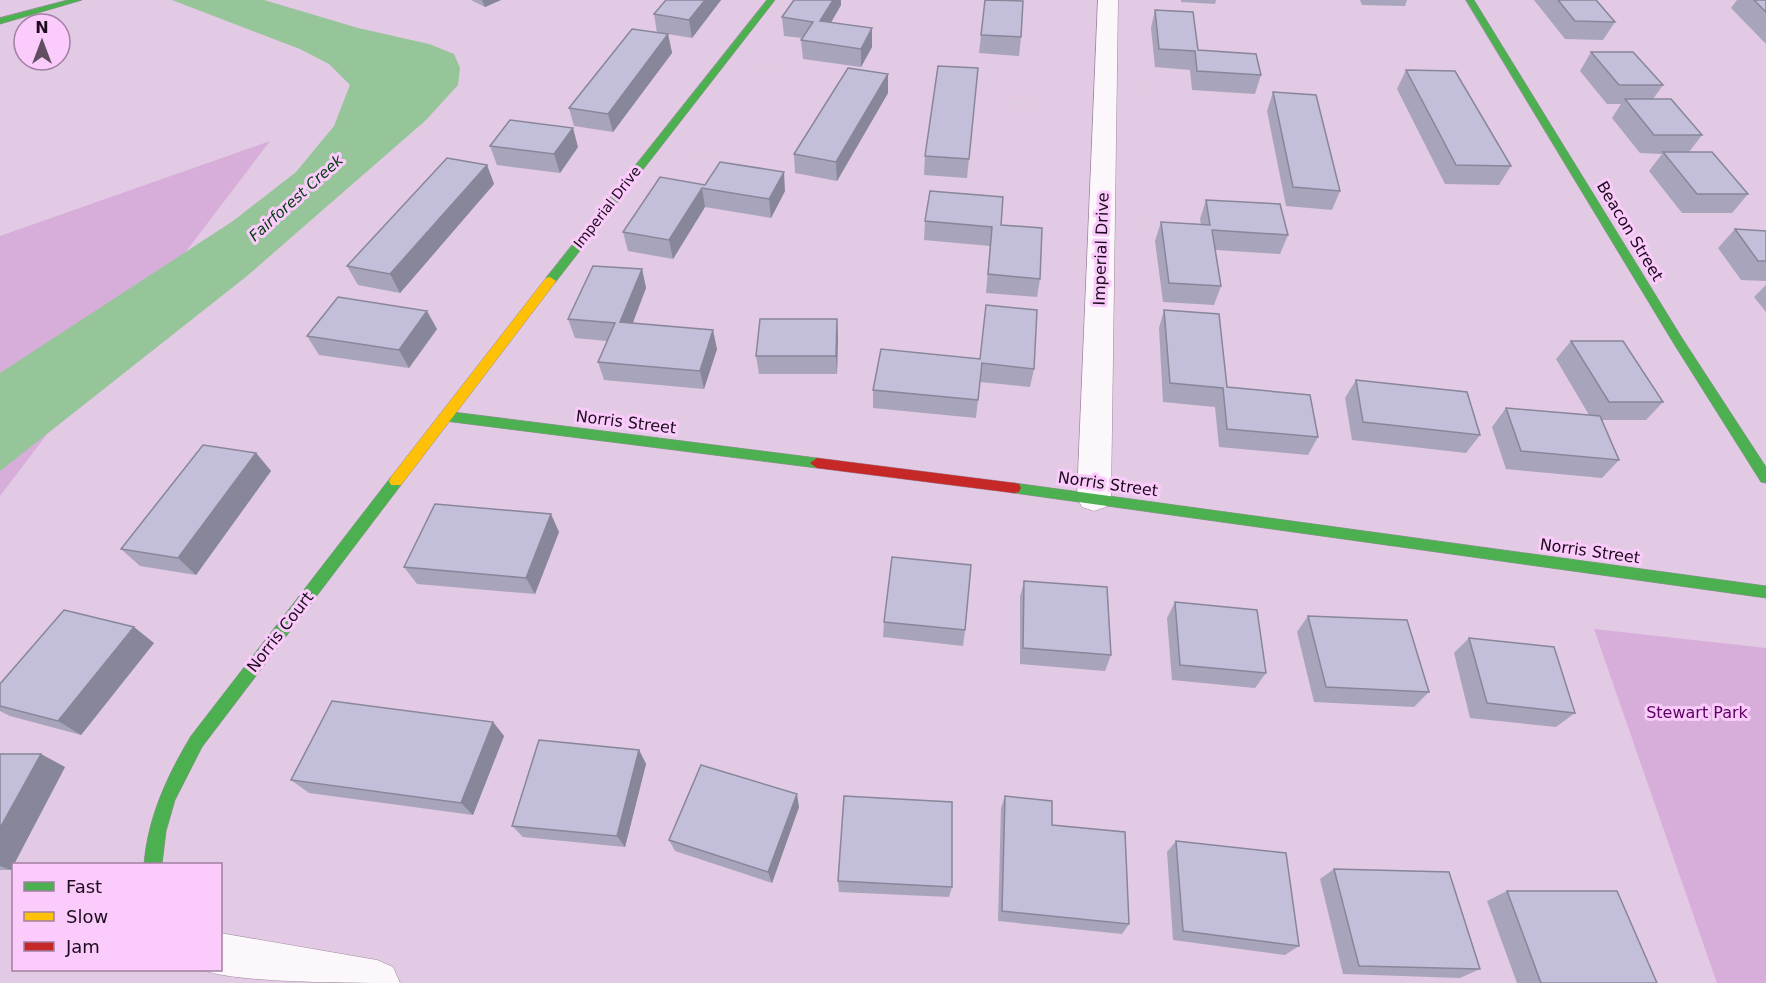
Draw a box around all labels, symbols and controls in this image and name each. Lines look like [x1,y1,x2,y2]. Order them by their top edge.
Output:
north arrow [12,12,72,72]
text: N [35,18,49,37]
water label: Fairforest Creek [245,150,348,245]
street label: Imperial Drive [570,163,644,251]
street label: Beacon Street [1593,178,1667,284]
street label: Imperial Drive [1090,192,1112,306]
street label: Norris Street [575,406,677,438]
street label: Norris Street [1057,468,1159,500]
street label: Norris Street [1539,535,1641,567]
street label: Norris Court [243,588,317,676]
park label: Stewart Park [1646,703,1749,722]
legend [12,863,222,971]
text: Fast [66,876,102,897]
text: Slow [66,906,108,927]
text: Jam [65,936,100,957]

